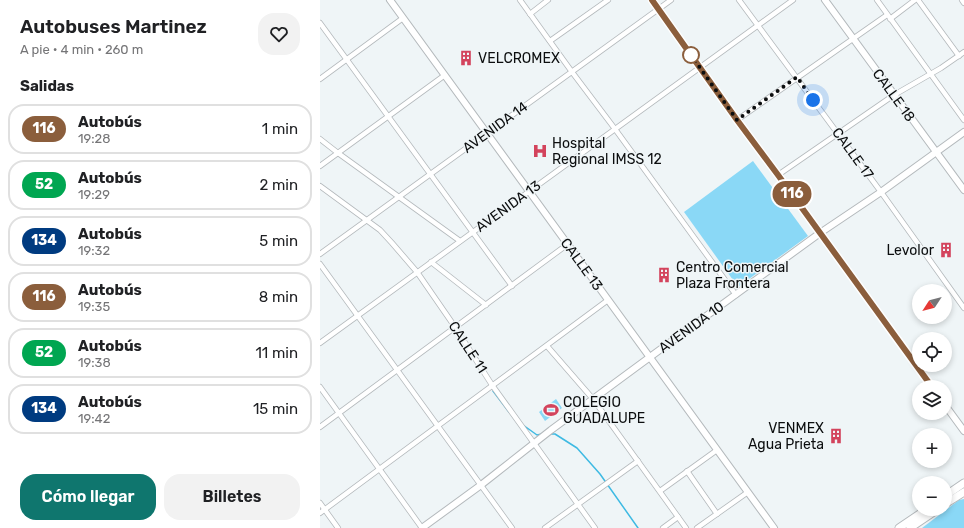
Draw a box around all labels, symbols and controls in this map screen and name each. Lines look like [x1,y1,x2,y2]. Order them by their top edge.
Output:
button: heart [258,13,300,55]
text: Autobuses Martinez [20,15,207,38]
text: A pie · 4 min · 260 m [20,42,143,57]
unlabelled marker [682,46,700,64]
building icon: VELCROMEX [457,49,475,67]
place label: VELCROMEX [478,50,560,67]
street label: CALLE 18 [869,66,919,125]
text: Salidas [20,77,74,95]
your location [803,90,823,110]
street label: AVENIDA 14 [459,98,531,157]
text: Autobús [78,113,142,131]
text: 116 [32,120,56,137]
text: 1 min [262,120,298,138]
street label: CALLE 17 [828,124,877,182]
text: 19:28 [78,131,111,146]
place label: Hospital Regional IMSS 12 [552,135,662,168]
hospital icon: Hospital Regional IMSS 12 [531,142,549,160]
text: Autobús [78,169,142,187]
text: 52 [35,176,53,193]
text: 2 min [259,176,298,194]
street label: AVENIDA 13 [472,177,544,236]
line badge: 116 [769,181,815,207]
text: 116 [780,185,804,202]
text: 19:29 [78,187,110,202]
text: Autobús [78,225,142,243]
text: 134 [31,232,57,249]
text: 5 min [259,232,298,250]
street label: CALLE 13 [557,235,606,294]
building icon: Levolor [937,241,955,259]
place label: Levolor [886,242,935,259]
text: 19:32 [78,243,110,258]
place label: Centro Comercial Plaza Frontera [676,259,789,292]
building icon: Centro Comercial Plaza Frontera [655,266,673,284]
text: Autobús [78,281,142,299]
north arrow [912,284,952,324]
map controls [912,284,952,516]
text: 116 [32,288,56,305]
text: 8 min [259,288,298,306]
street label: AVENIDA 10 [655,298,727,357]
text: 19:35 [78,299,110,314]
street label: CALLE 11 [445,318,491,376]
button: locate [912,332,952,372]
text: Autobús [78,337,142,355]
text: 52 [35,344,53,361]
text: 11 min [255,344,298,362]
text: 19:38 [78,355,111,370]
button: layers [912,380,952,420]
text: Autobús [78,393,142,411]
place label: COLEGIO GUADALUPE [563,394,645,427]
text: 134 [31,400,57,417]
text: 15 min [253,400,298,418]
sports icon: COLEGIO GUADALUPE [542,401,560,419]
text: 19:42 [78,411,110,426]
place label: VENMEX Agua Prieta [748,420,824,453]
building icon: VENMEX Agua Prieta [827,427,845,445]
button: + [912,428,952,468]
button: Cómo llegar [20,474,156,520]
button: Billetes [164,474,300,520]
button: − [912,476,952,516]

